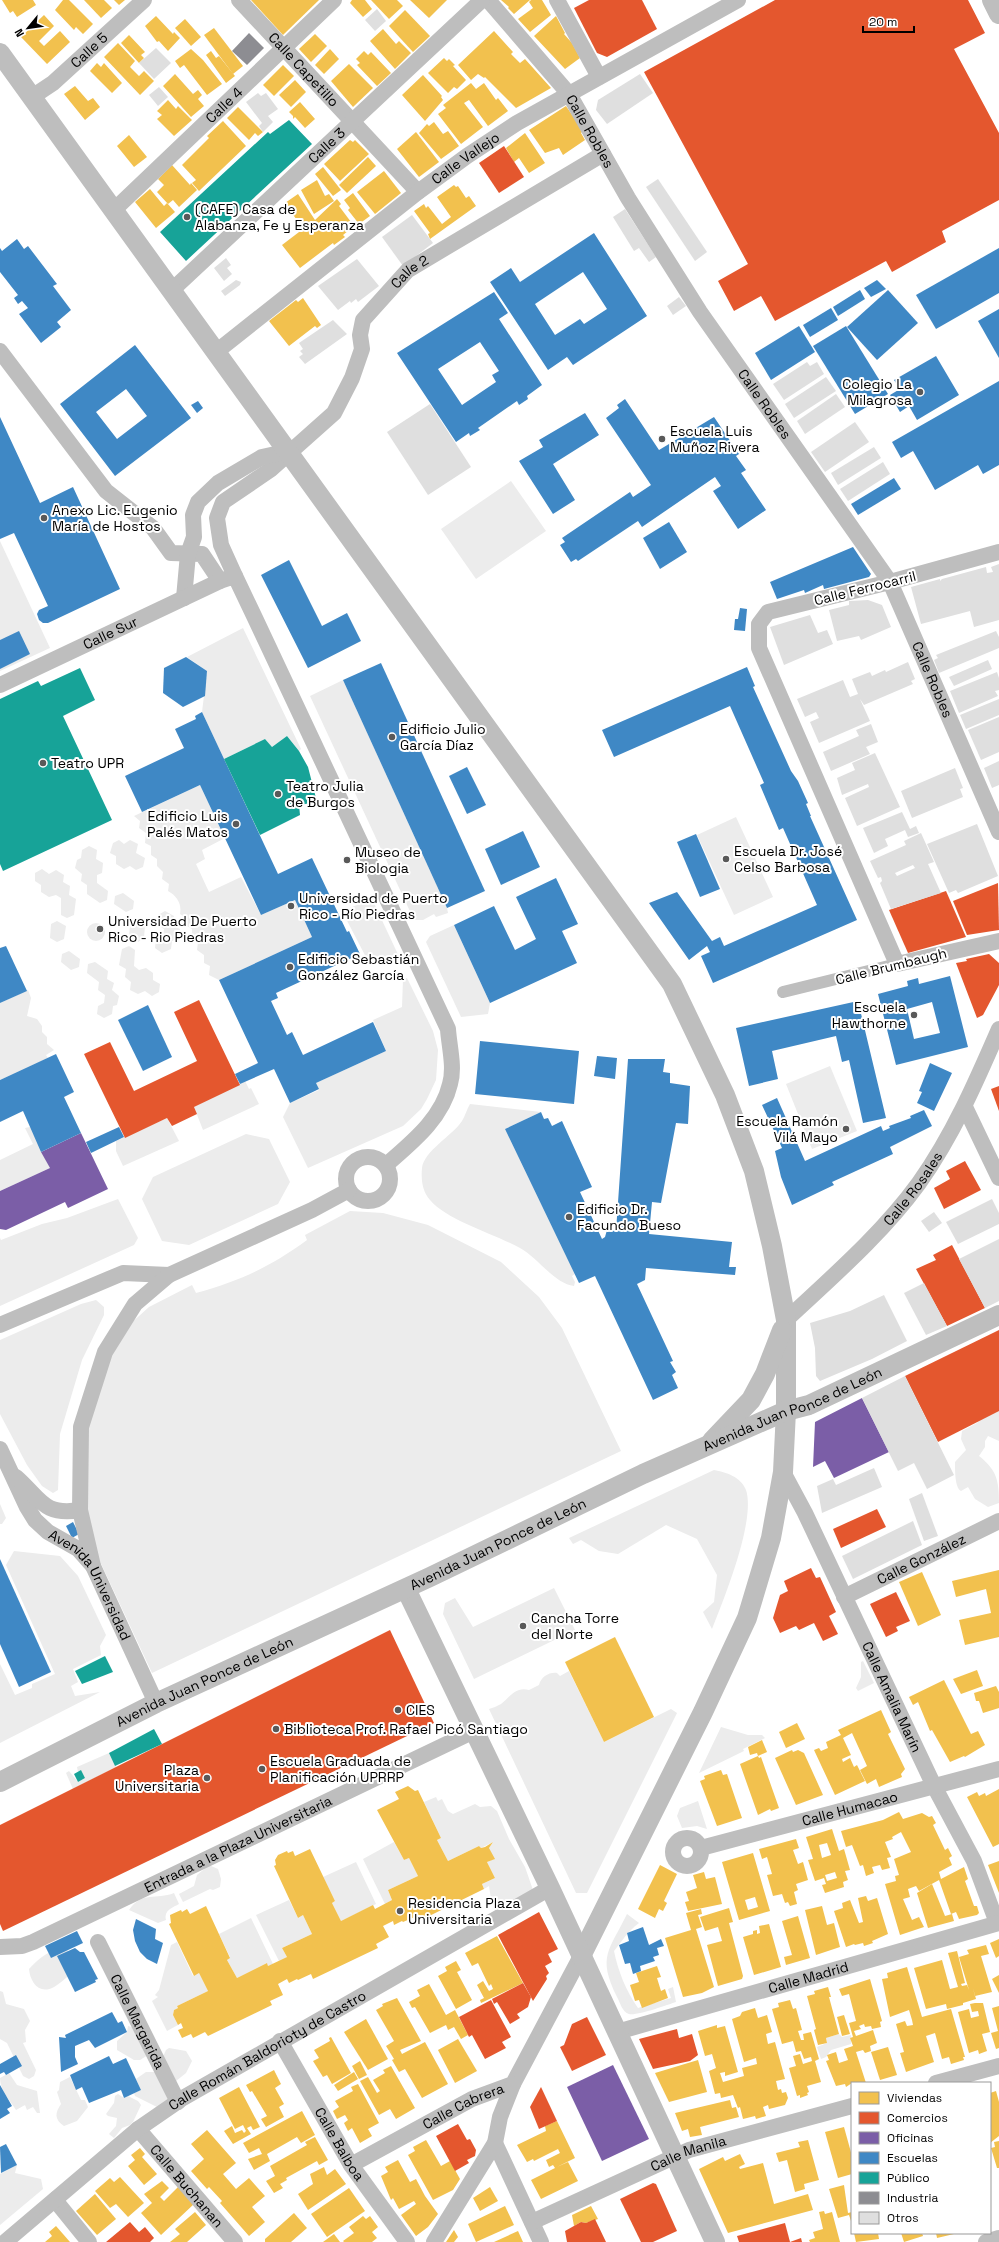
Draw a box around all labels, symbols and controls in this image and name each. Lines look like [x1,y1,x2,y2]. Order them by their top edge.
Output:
north arrow [8,8,48,48]
scale bar [863,8,914,34]
text: 20 m [869,14,897,30]
text: N [11,26,27,39]
street label: Calle Capetillo [265,28,343,111]
street label: Calle 5 [67,29,111,72]
street label: Calle 4 [202,83,246,127]
street label: Calle Robles [562,91,618,171]
street label: Calle 3 [304,124,349,167]
street label: Calle Vallejo [428,128,503,188]
place label: (CAFE) Casa de Alabanza, Fe y Esperanza [195,200,364,234]
marker: (CAFE) Casa de Alabanza, Fe y Esperanza [182,212,192,222]
street label: Calle 2 [387,251,432,292]
street label: Calle Robles [734,366,796,443]
place label: Colegio La Milagrosa [842,375,912,409]
marker: Colegio La Milagrosa [915,387,925,397]
place label: Escuela Luis Muñoz Rivera [670,422,759,456]
marker: Escuela Luis Muñoz Rivera [657,434,667,444]
place label: Anexo Lic. Eugenio María de Hostos [52,501,178,535]
marker: Anexo Lic. Eugenio María de Hostos [39,513,49,523]
street label: Calle Ferrocarril [812,567,918,609]
street label: Calle Sur [80,612,140,653]
street label: Calle Robles [908,639,957,720]
place label: Edificio Julio García Díaz [400,720,486,754]
marker: Edificio Julio García Díaz [387,732,397,742]
place label: Teatro UPR [51,754,124,772]
marker: Teatro UPR [38,758,48,768]
place label: Teatro Julia de Burgos [286,777,364,811]
marker: Teatro Julia de Burgos [273,789,283,799]
place label: Edificio Luis Palés Matos [147,807,228,841]
marker: Edificio Luis Palés Matos [231,819,241,829]
place label: Escuela Dr. José Celso Barbosa [734,842,842,876]
place label: Museo de Biologia [355,843,421,877]
marker: Escuela Dr. José Celso Barbosa [721,854,731,864]
marker: Museo de Biologia [342,855,352,865]
place label: Universidad de Puerto Rico - Río Piedras [299,889,448,923]
marker: Universidad de Puerto Rico - Río Piedras [286,901,296,911]
place label: Universidad De Puerto Rico - Rio Piedras [108,912,257,946]
marker: Universidad De Puerto Rico - Rio Piedras [95,924,105,934]
street label: Calle Brumbaugh [834,943,948,989]
place label: Edificio Sebastián González García [298,950,419,984]
marker: Edificio Sebastián González García [285,962,295,972]
place label: Escuela Hawthorne [832,998,906,1032]
marker: Escuela Hawthorne [909,1010,919,1020]
place label: Escuela Ramón Vilá Mayo [736,1112,838,1146]
marker: Escuela Ramón Vilá Mayo [841,1124,851,1134]
street label: Calle Rosales [879,1148,946,1229]
place label: Edificio Dr. Facundo Bueso [577,1200,681,1234]
marker: Edificio Dr. Facundo Bueso [564,1212,574,1222]
street label: Avenida Juan Ponce de León [700,1363,885,1456]
street label: Avenida Juan Ponce de León [407,1494,589,1594]
street label: Avenida Universidad [45,1525,135,1643]
street label: Calle González [874,1530,968,1588]
place label: Cancha Torre del Norte [531,1609,619,1643]
marker: Cancha Torre del Norte [518,1621,528,1631]
street label: Avenida Juan Ponce de León [113,1632,296,1731]
street label: Calle Amalia Marín [858,1639,926,1755]
place label: CIES [406,1701,435,1719]
marker: CIES [393,1705,403,1715]
place label: Biblioteca Prof. Rafael Picó Santiago [284,1720,528,1738]
marker: Biblioteca Prof. Rafael Picó Santiago [271,1724,281,1734]
place label: Escuela Graduada de Planificación UPRRP [270,1752,411,1786]
place label: Plaza Universitaria [115,1761,199,1795]
marker: Escuela Graduada de Planificación UPRRP [257,1764,267,1774]
marker: Plaza Universitaria [202,1773,212,1783]
street label: Calle Humacao [800,1787,900,1830]
street label: Entrada a la Plaza Universitaria [141,1791,335,1897]
place label: Residencia Plaza Universitaria [408,1894,520,1928]
marker: Residencia Plaza Universitaria [395,1906,405,1916]
street label: Calle Madrid [766,1957,851,1997]
street label: Calle Margarida [107,1971,169,2072]
street label: Calle Román Baldorioty de Castro [165,1986,369,2114]
street label: Calle Cabrera [419,2079,506,2133]
legend [851,2082,991,2234]
text: Viviendas [887,2090,942,2106]
street label: Calle Balboa [311,2104,368,2184]
text: Comercios [887,2110,948,2126]
text: Oficinas [887,2130,934,2146]
street label: Calle Manila [648,2131,728,2175]
street label: Calle Buchanan [146,2141,228,2231]
text: Escuelas [887,2150,938,2166]
text: Público [887,2170,930,2186]
text: Industria [887,2190,939,2206]
text: Otros [887,2210,919,2226]

